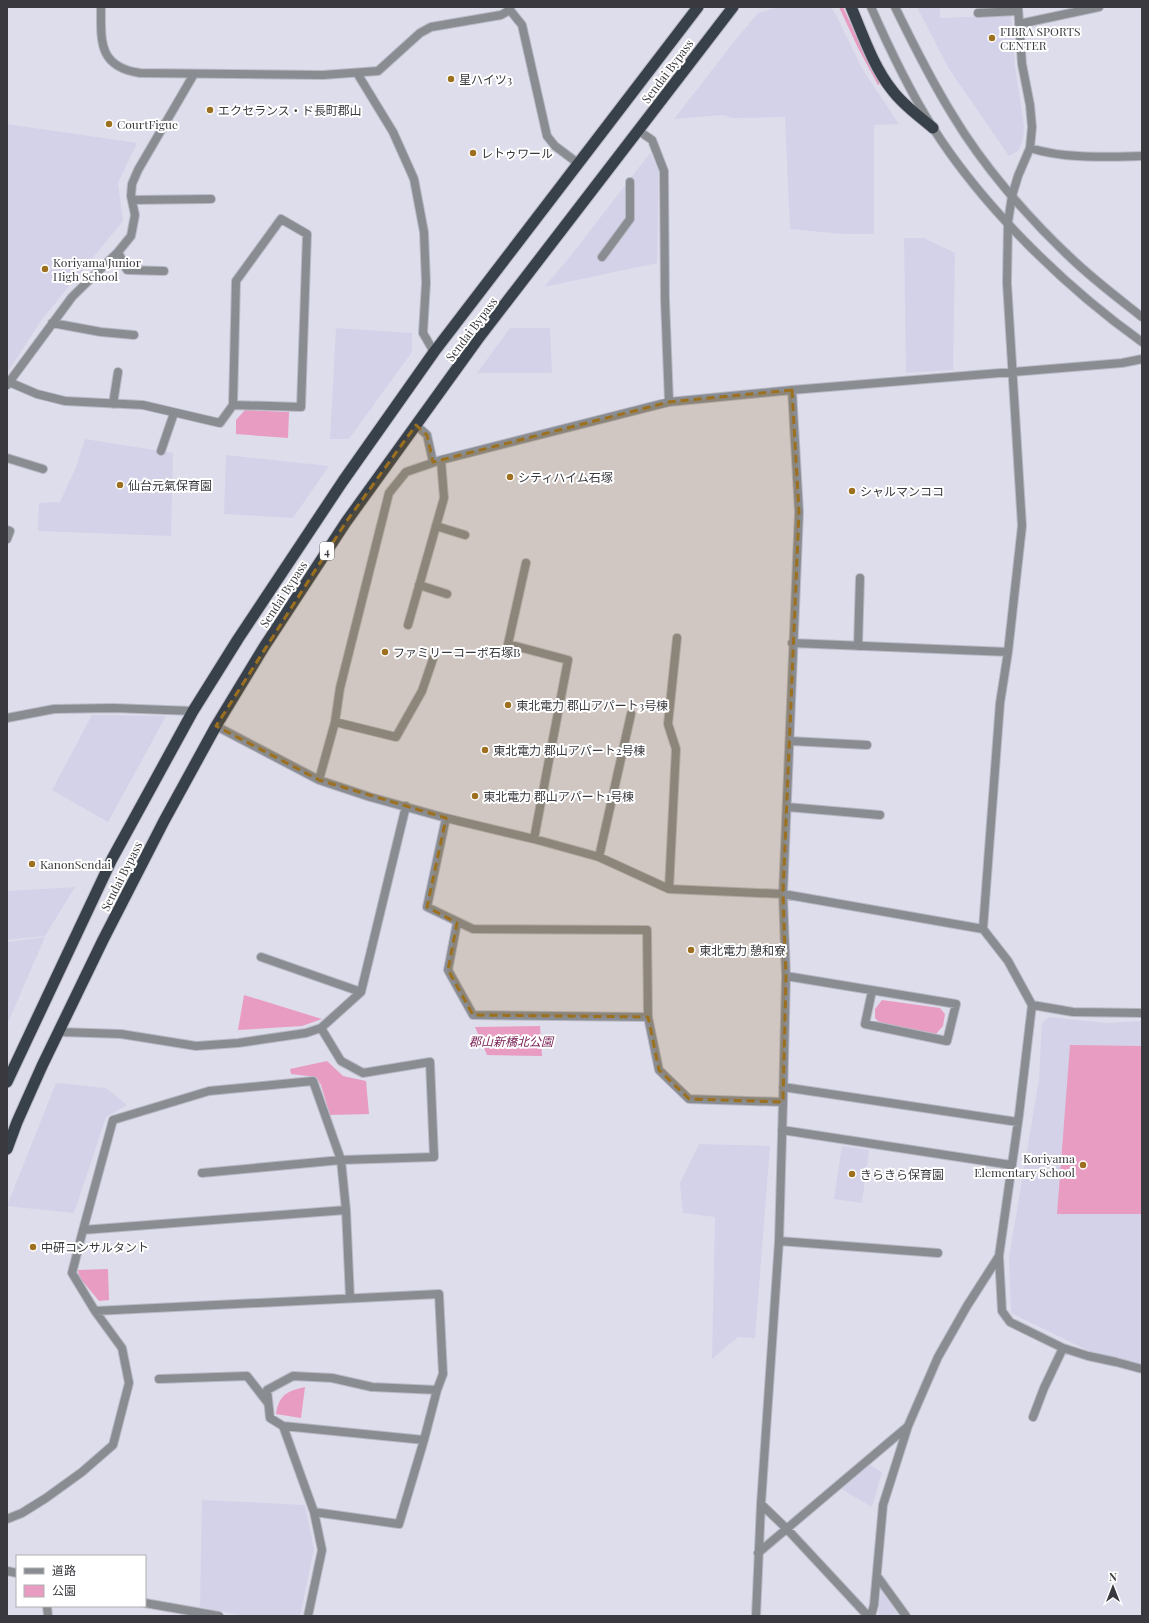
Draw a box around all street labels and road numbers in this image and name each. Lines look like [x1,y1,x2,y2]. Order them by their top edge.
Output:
street label: Sendai Bypass [638,36,696,106]
street label: Sendai Bypass [442,294,500,364]
road number: 4 [320,542,334,560]
street label: Sendai Bypass [256,558,310,630]
street label: Sendai Bypass [97,838,145,914]

